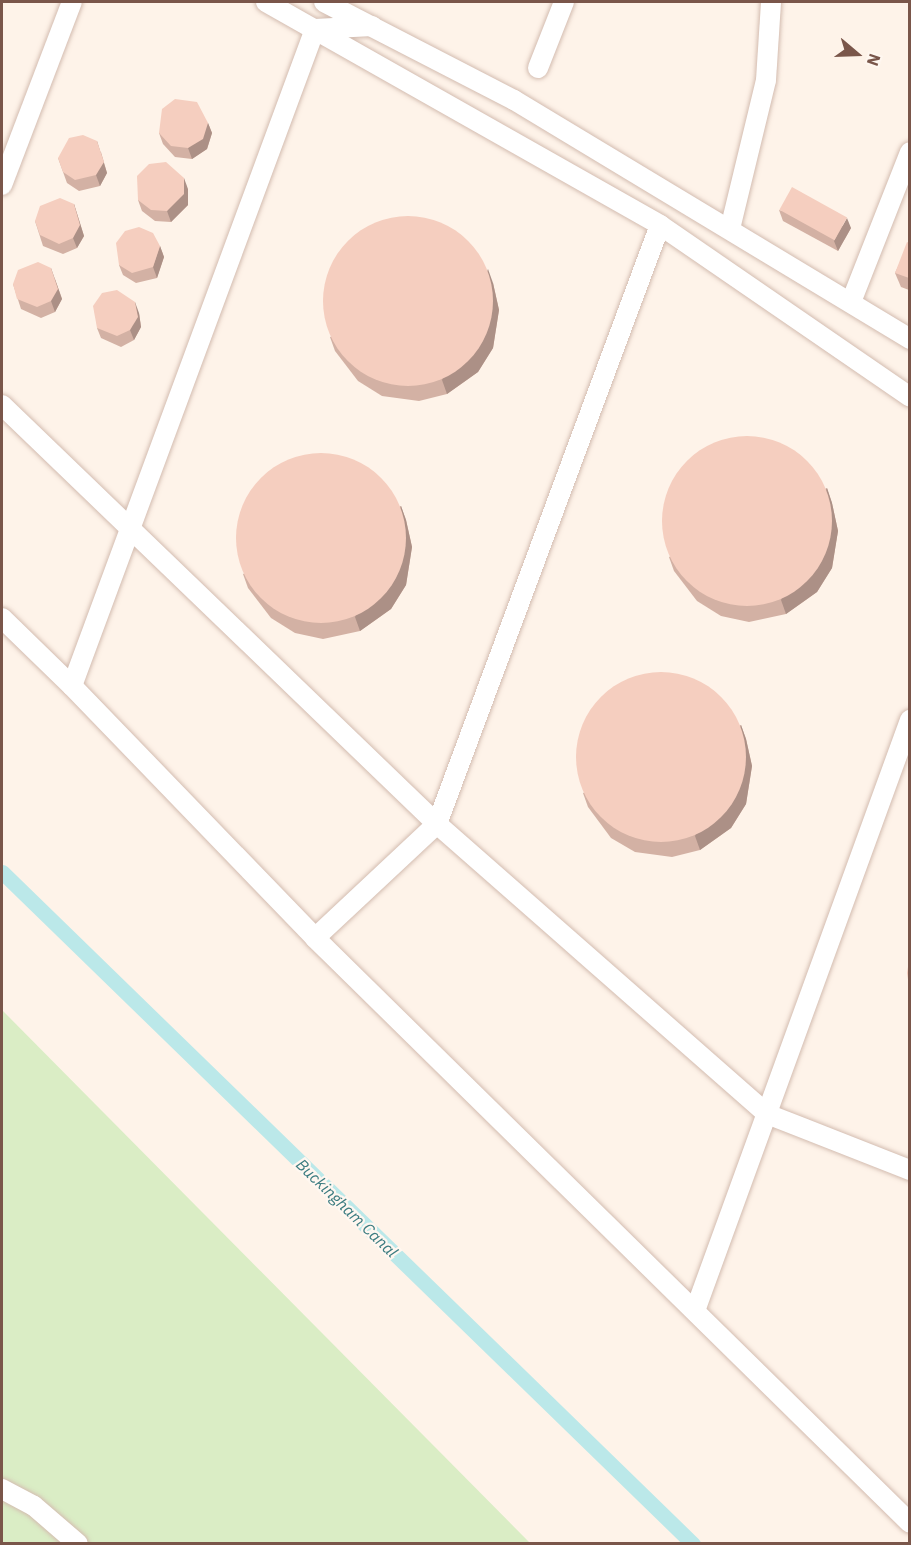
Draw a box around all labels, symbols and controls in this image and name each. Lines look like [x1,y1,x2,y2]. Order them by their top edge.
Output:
north arrow [827,24,887,84]
text: N [863,51,885,69]
water label: Buckingham Canal [292,1155,402,1261]

